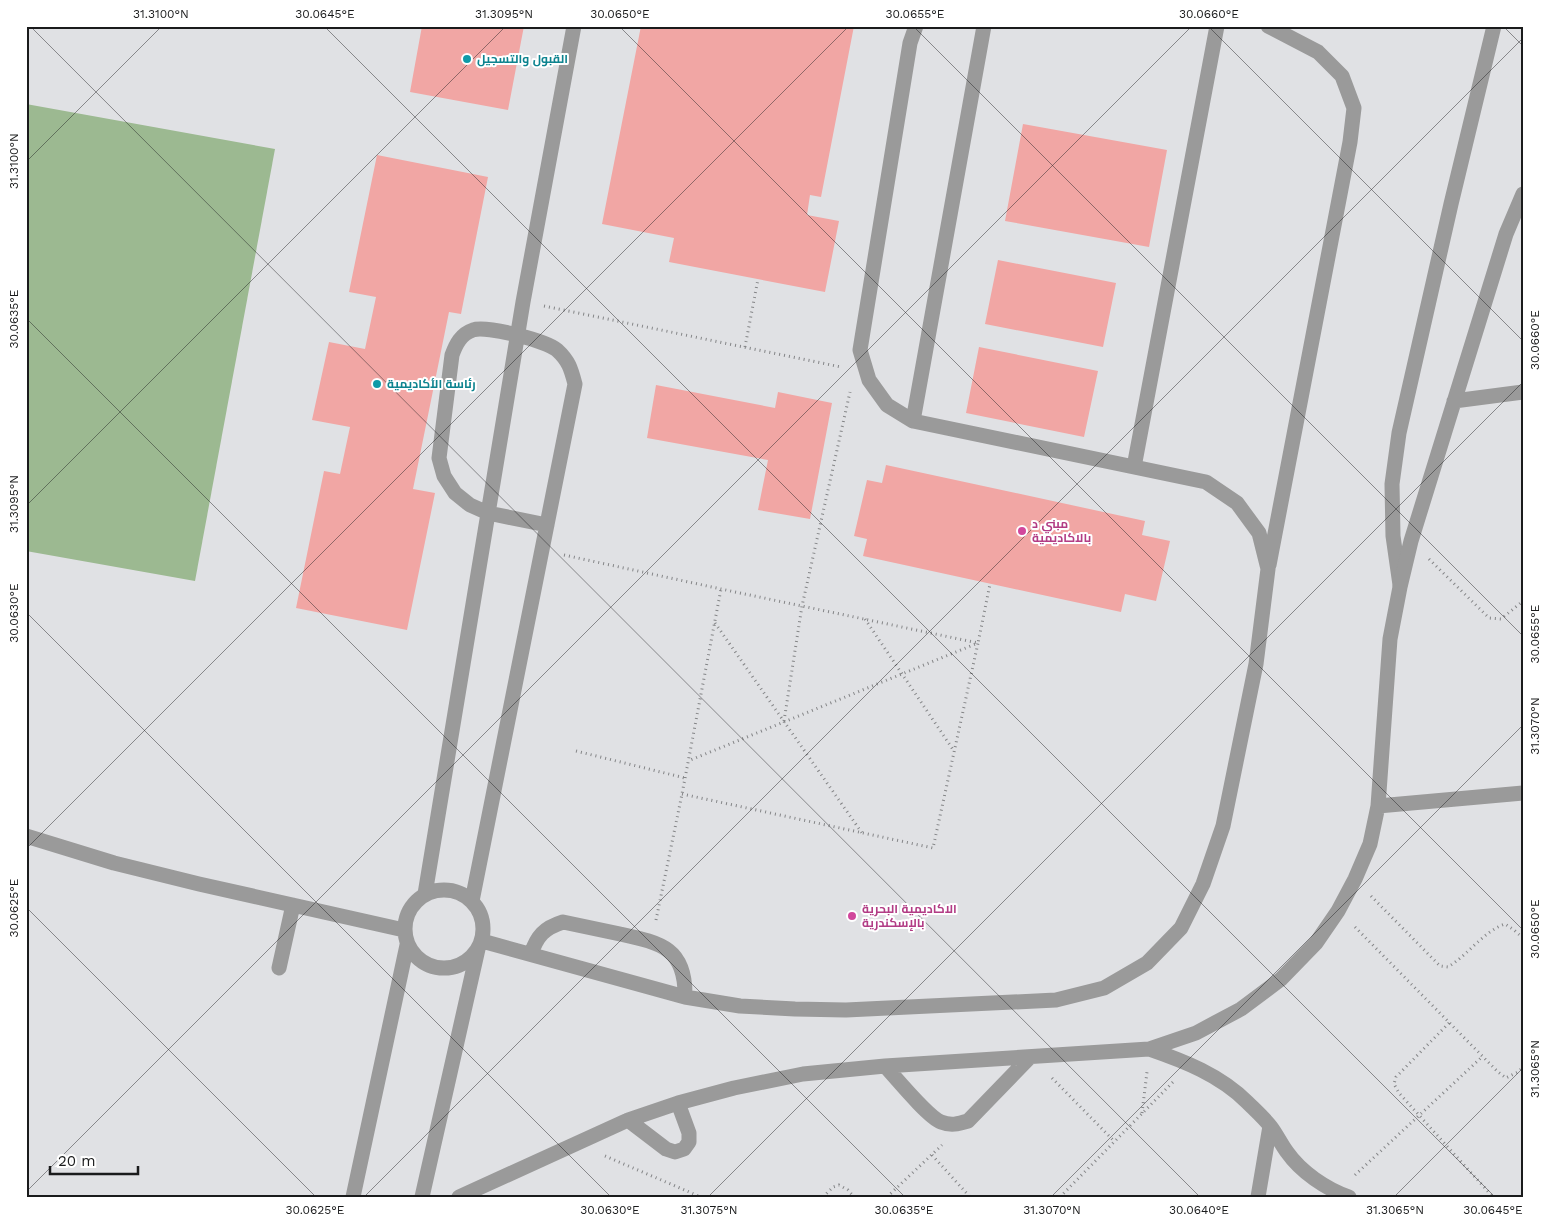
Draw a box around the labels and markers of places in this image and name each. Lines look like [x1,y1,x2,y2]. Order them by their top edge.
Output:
place label: القبول والتسجيل [477,52,568,67]
marker: القبول والتسجيل [461,53,473,65]
place label: رئاسة الأكاديمية [387,377,476,392]
marker: رئاسة الأكاديمية [371,378,383,390]
place label: مبني د بالاكاديمية [1032,517,1091,545]
marker: مبني د بالاكاديمية [1016,525,1028,537]
place label: الاكاديمية البحرية بالإسكندرية [862,902,957,931]
marker: الاكاديمية البحرية بالإسكندرية [846,910,858,922]

